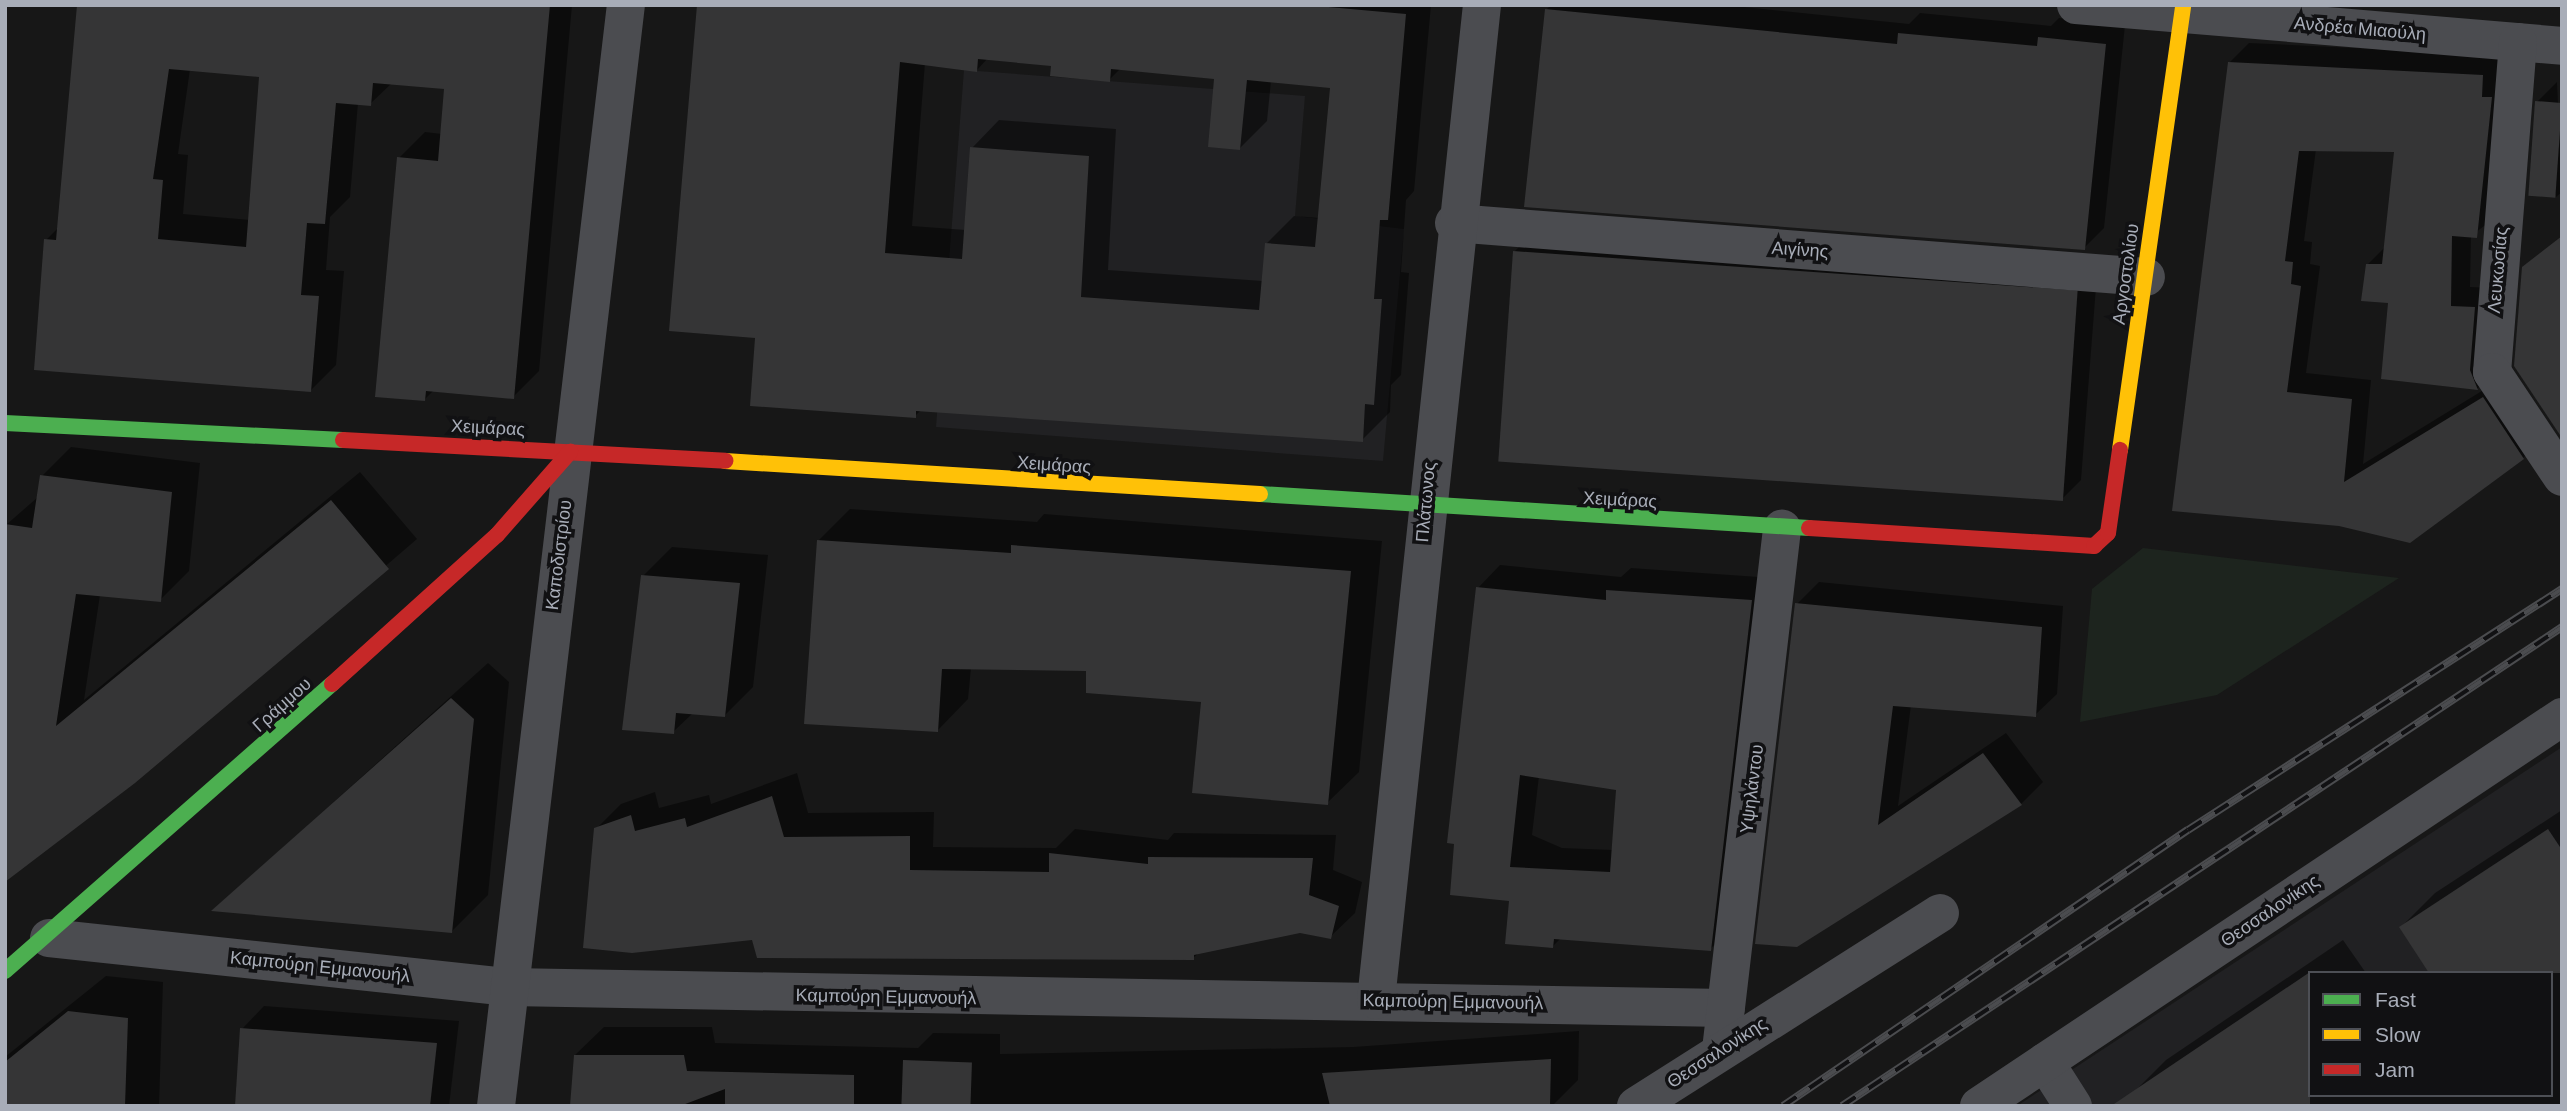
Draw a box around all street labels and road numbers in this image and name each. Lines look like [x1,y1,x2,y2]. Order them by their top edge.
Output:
street label: Ανδρέα Μιαούλη [2293,12,2427,46]
street label: Αργοστολίου [2108,222,2144,326]
street label: Λευκωσίας [2483,226,2513,314]
street label: Αιγίνης [1771,237,1829,263]
street label: Χειμάρας [450,415,526,441]
street label: Χειμάρας [1016,452,1092,478]
street label: Πλάτωνος [1412,461,1440,543]
street label: Χειμάρας [1582,487,1658,513]
street label: Καποδιστρίου [542,499,576,611]
street label: Γράμμου [248,673,316,737]
street label: Υψηλάντου [1736,743,1768,835]
street label: Θεσσαλονίκης [2217,870,2323,952]
street label: Καμπούρη Εμμανουήλ [229,947,411,987]
street label: Καμπούρη Εμμανουήλ [795,985,977,1009]
street label: Καμπούρη Εμμανουήλ [1362,990,1544,1014]
street label: Θεσσαλονίκης [1663,1013,1771,1093]

